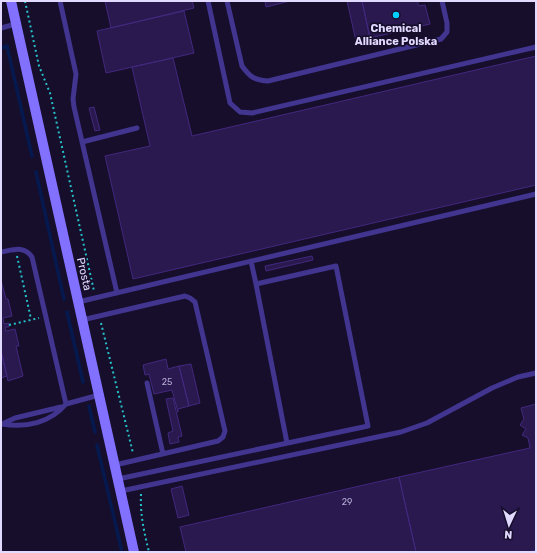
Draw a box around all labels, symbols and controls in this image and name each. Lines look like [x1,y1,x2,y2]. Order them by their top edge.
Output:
marker: Chemical Alliance Polska [391,10,401,20]
place label: Chemical Alliance Polska [355,22,437,48]
street label: Prosta [74,256,94,292]
house number: 25 [162,377,172,387]
house number: 29 [342,497,352,507]
north arrow [489,505,529,545]
text: N [504,528,513,541]

